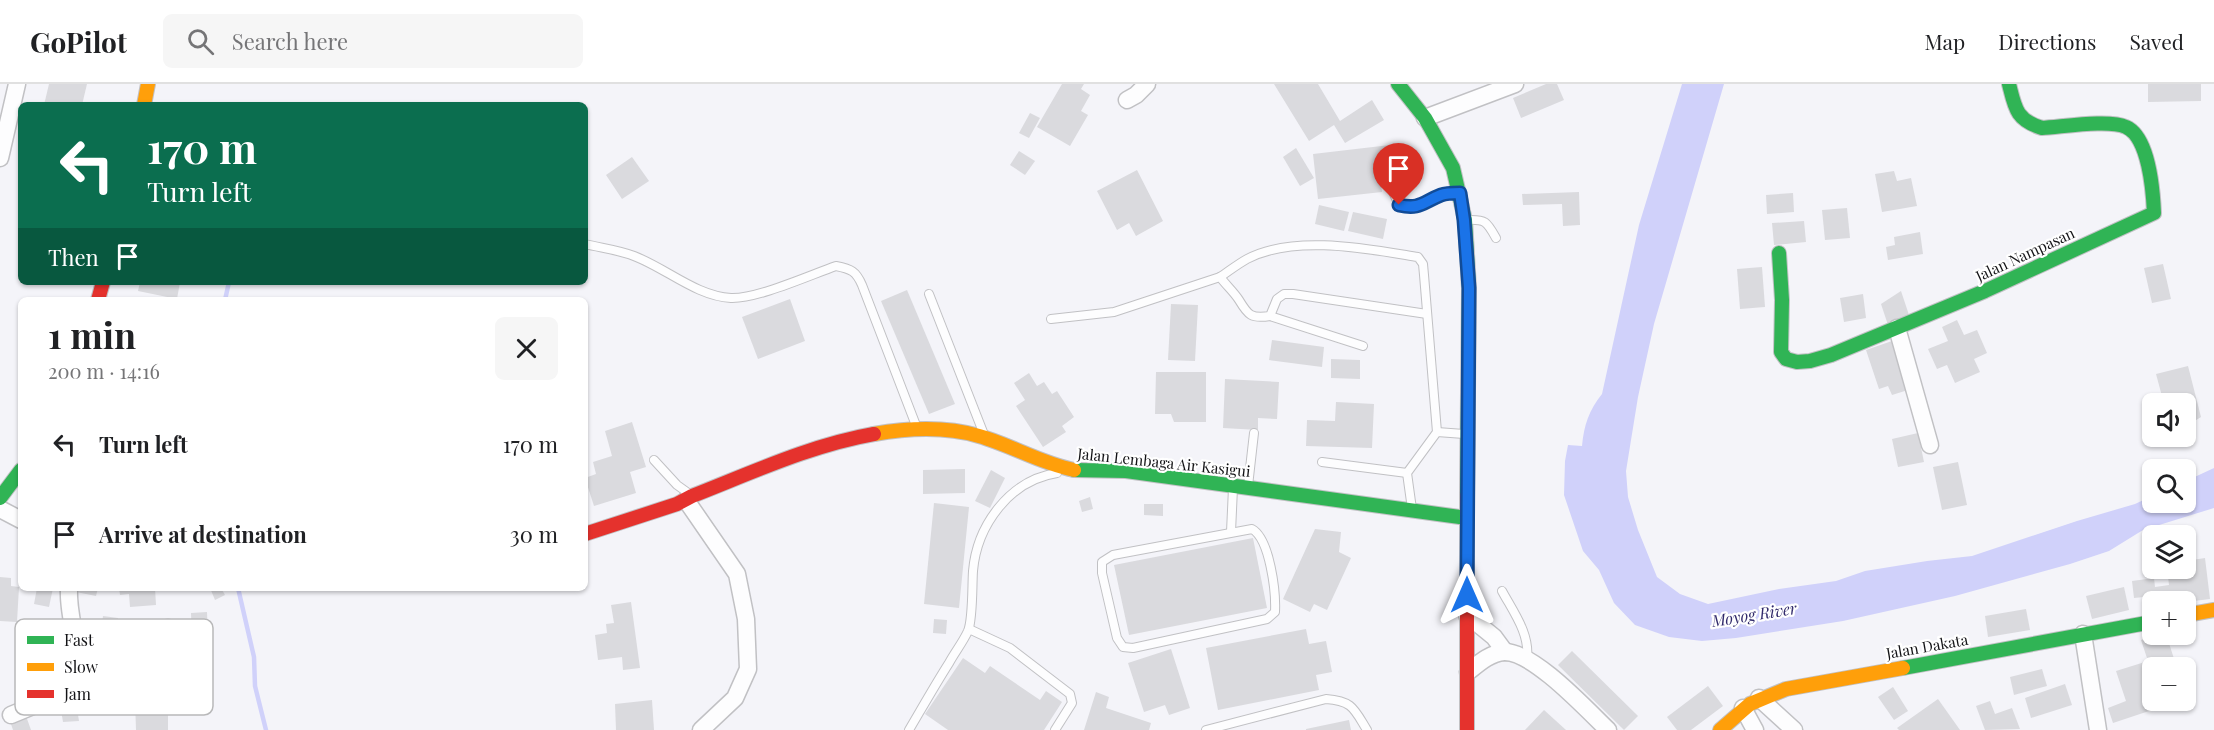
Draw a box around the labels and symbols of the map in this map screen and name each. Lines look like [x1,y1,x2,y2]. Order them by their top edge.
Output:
pin [1373,143,1424,205]
street label: Jalan Nampasan [1971,222,2078,286]
street label: Jalan Lembaga Air Kasigui [1076,443,1252,481]
position arrow [1435,563,1499,627]
water label: Moyog River [1709,597,1799,631]
legend [15,619,213,715]
text: Fast [64,629,94,650]
street label: Jalan Dakata [1883,629,1970,663]
text: Slow [64,656,99,677]
text: Jam [63,683,91,704]

